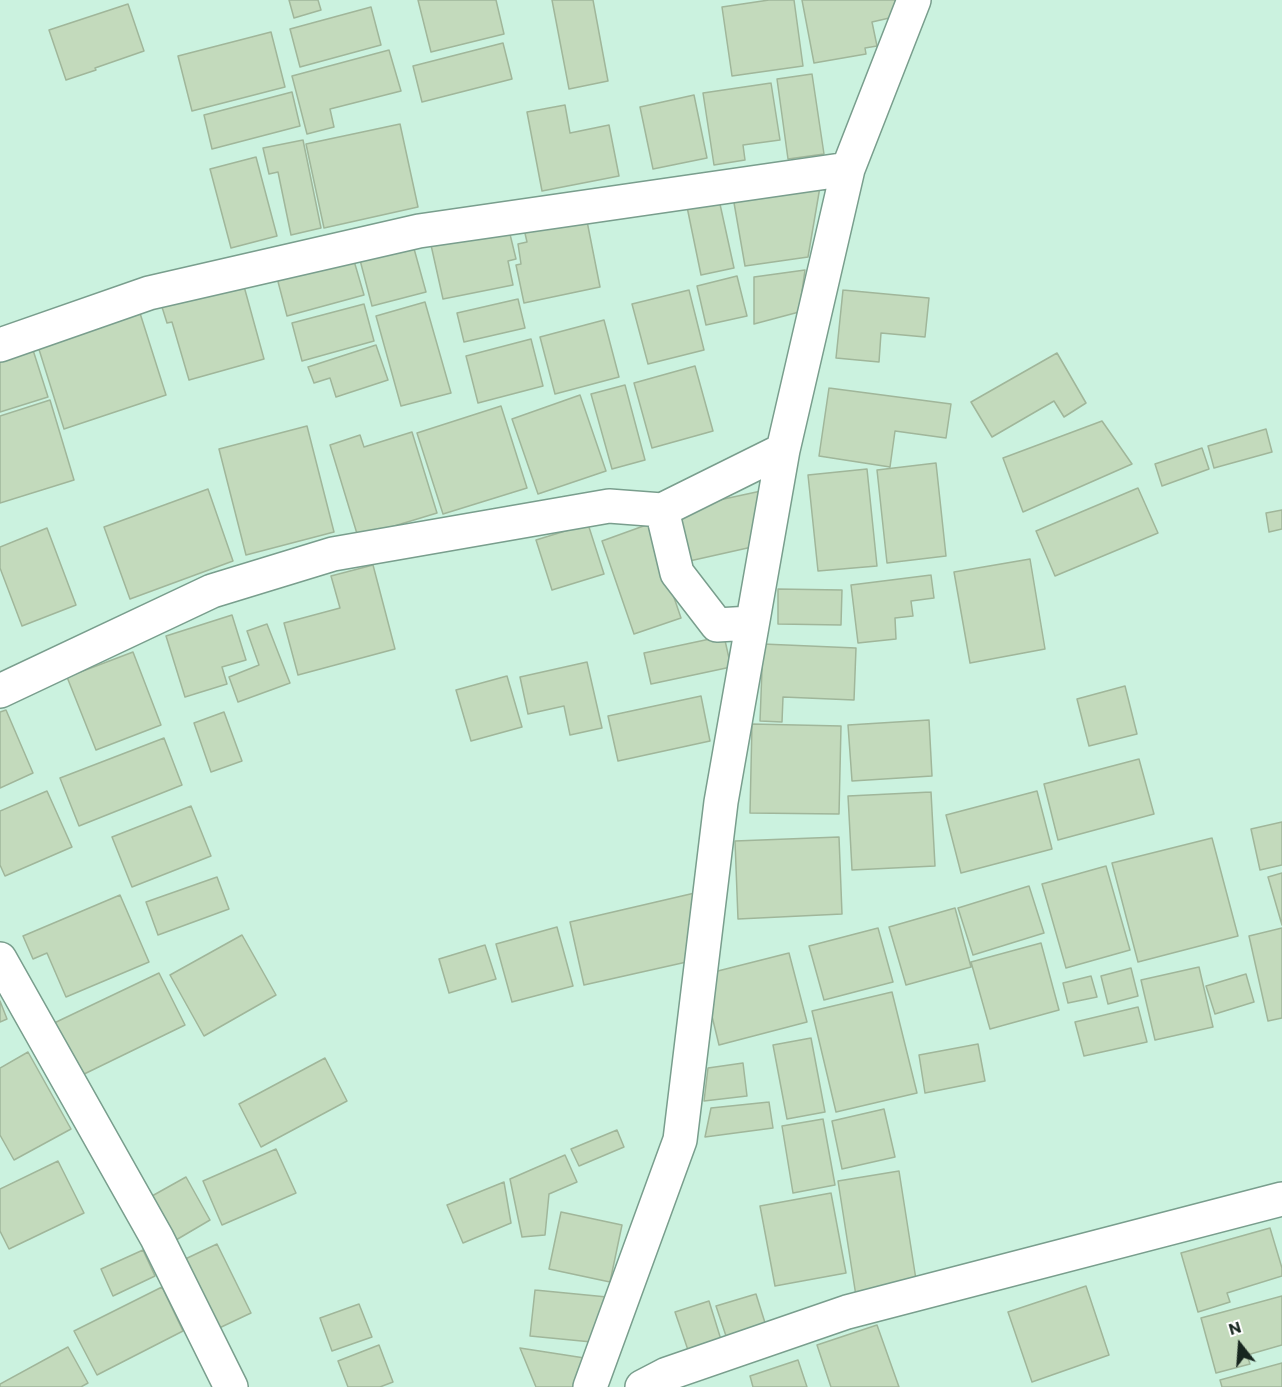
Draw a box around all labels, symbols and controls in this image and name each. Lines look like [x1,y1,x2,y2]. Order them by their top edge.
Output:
north arrow [1210,1315,1270,1375]
text: N [1226,1316,1243,1338]

